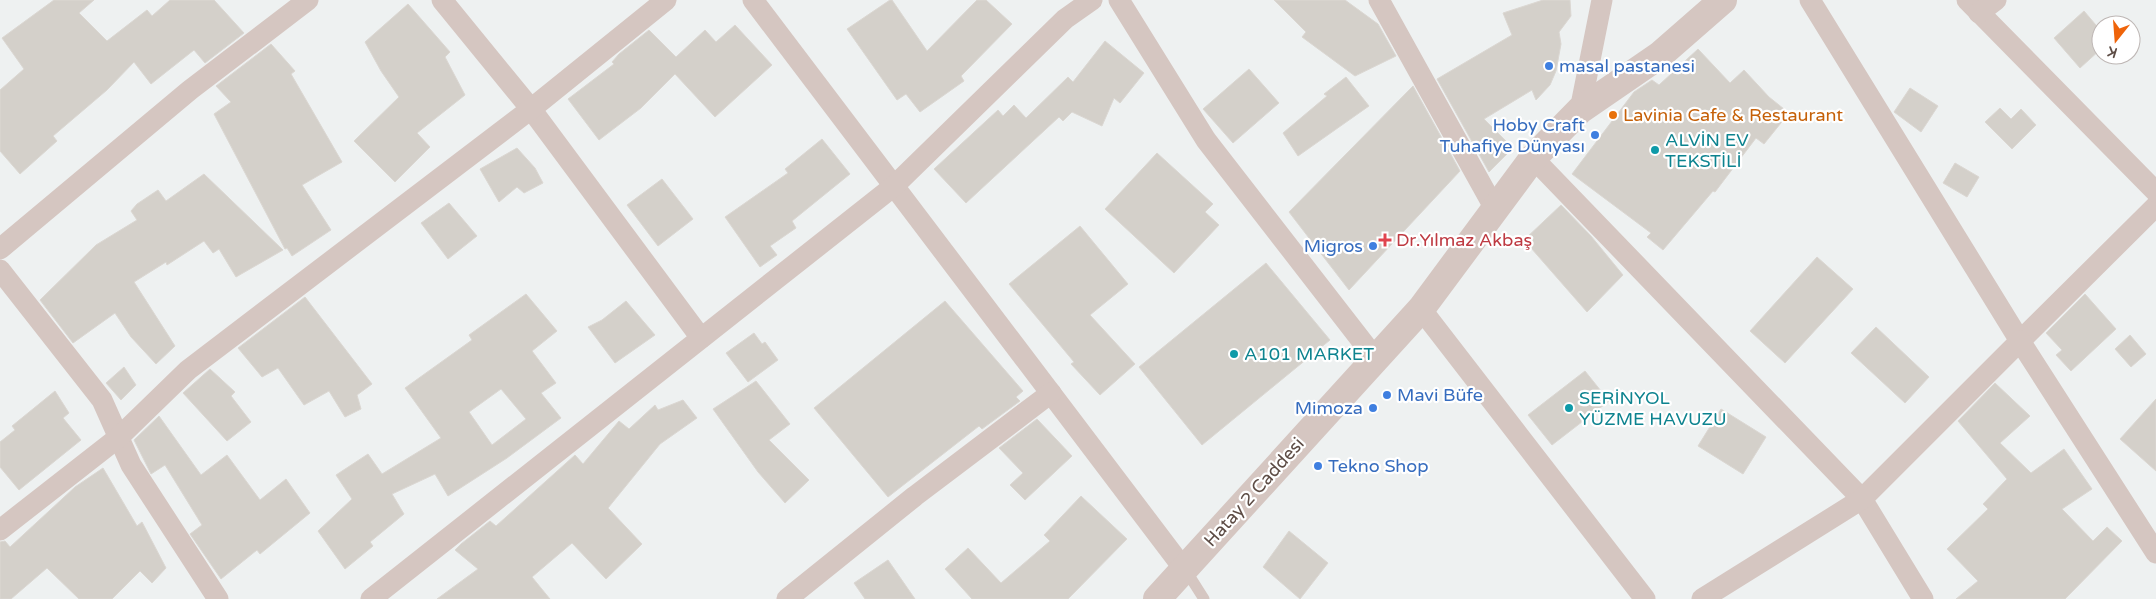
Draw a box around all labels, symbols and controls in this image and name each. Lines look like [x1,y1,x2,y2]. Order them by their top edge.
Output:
north arrow [2091,15,2141,65]
text: K [2105,42,2119,61]
place label: masal pastanesi [1559,55,1695,77]
marker: masal pastanesi [1543,60,1555,72]
place label: Lavinia Cafe & Restaurant [1623,104,1843,126]
marker: Lavinia Cafe & Restaurant [1607,109,1619,121]
place label: Hoby Craft Tuhafiye Dünyası [1440,114,1585,157]
marker: Hoby Craft Tuhafiye Dünyası [1589,129,1601,141]
place label: ALVİN EV TEKSTİLİ [1665,129,1749,172]
marker: ALVİN EV TEKSTİLİ [1649,144,1661,156]
place label: Dr.Yılmaz Akbaş [1396,229,1532,251]
marker: Dr.Yılmaz Akbaş [1378,233,1392,247]
place label: Migros [1304,235,1363,257]
marker: Migros [1367,240,1379,252]
place label: A101 MARKET [1244,343,1374,365]
marker: A101 MARKET [1228,348,1240,360]
place label: Mavi Büfe [1397,384,1483,406]
place label: SERİNYOL YÜZME HAVUZU [1579,387,1727,430]
marker: Mavi Büfe [1381,389,1393,401]
place label: Mimoza [1295,397,1363,419]
marker: Mimoza [1367,402,1379,414]
marker: SERİNYOL YÜZME HAVUZU [1563,402,1575,414]
street label: Hatay 2 Caddesi [1199,433,1309,551]
place label: Tekno Shop [1328,455,1429,477]
marker: Tekno Shop [1312,460,1324,472]

